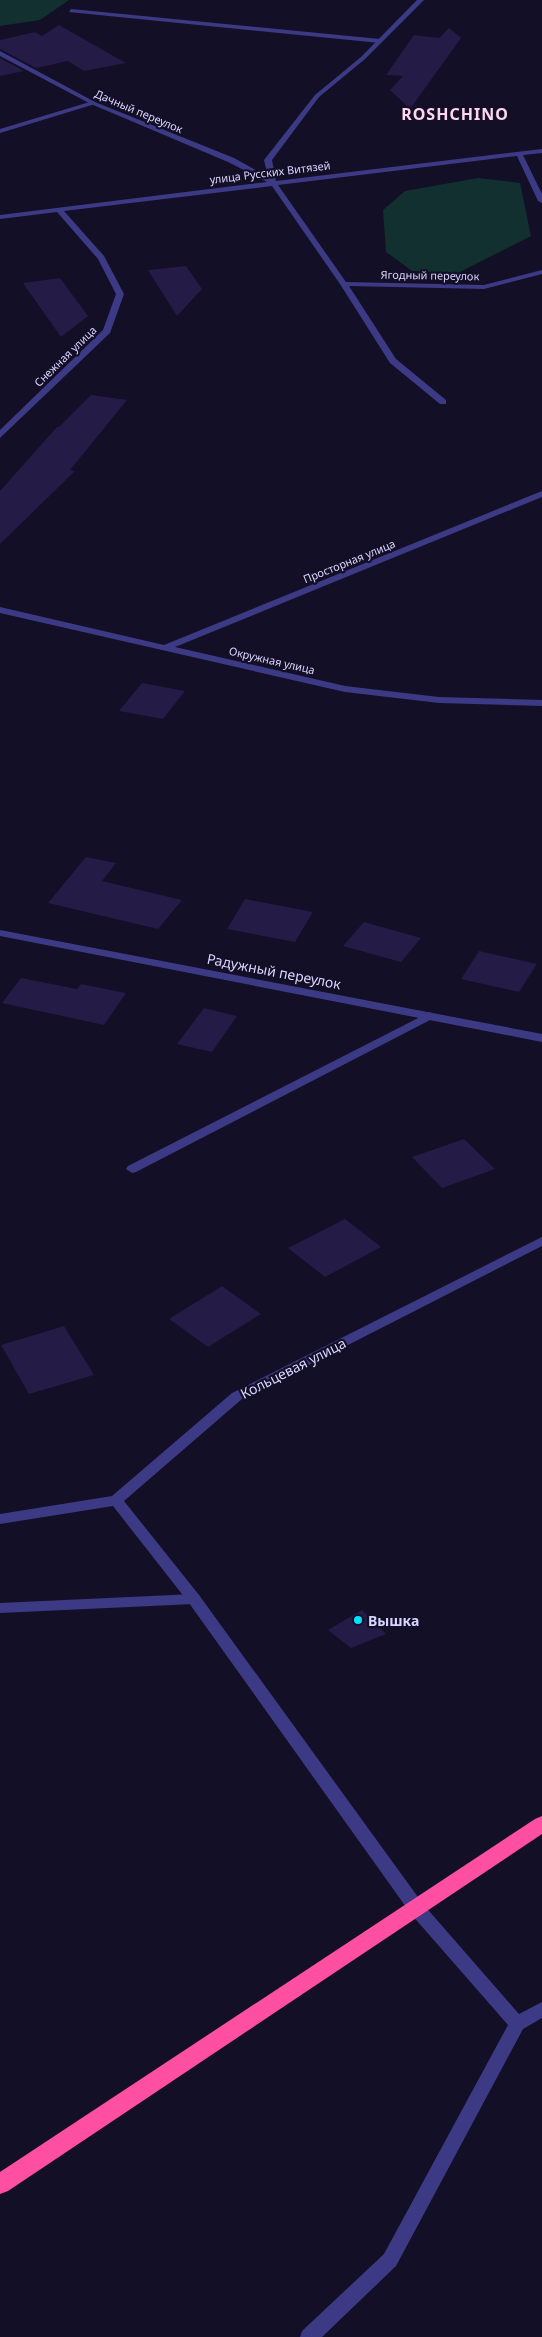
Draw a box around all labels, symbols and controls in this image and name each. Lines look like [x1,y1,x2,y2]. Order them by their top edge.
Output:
street label: Дачный переулок [93,86,186,136]
district label: ROSHCHINO [401,103,509,125]
street label: улица Русских Витязей [209,157,331,187]
street label: Ягодный переулок [381,267,480,283]
street label: Снежная улица [31,322,99,390]
street label: Просторная улица [301,536,397,586]
street label: Окружная улица [228,643,316,677]
street label: Радужный переулок [205,949,343,993]
street label: Кольцевая улица [237,1333,349,1403]
place label: Вышка [368,1611,419,1630]
marker: Вышка [352,1614,364,1626]

